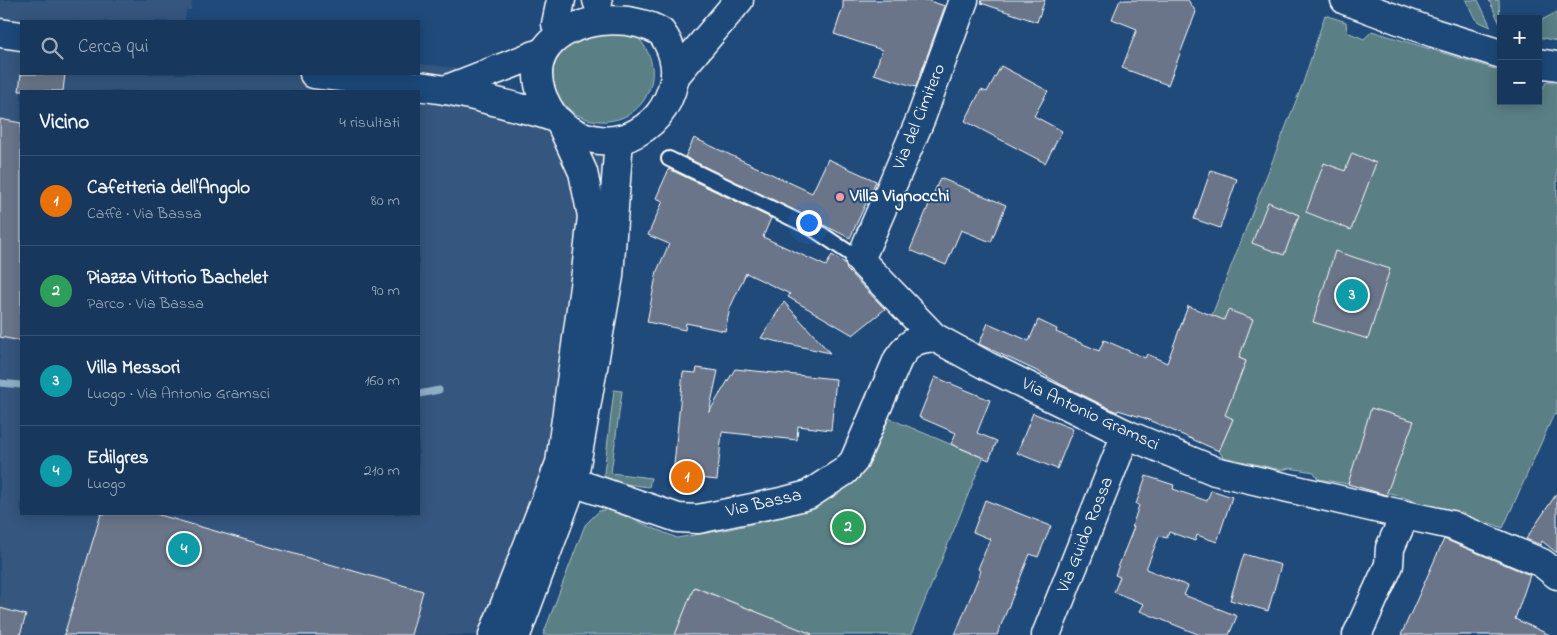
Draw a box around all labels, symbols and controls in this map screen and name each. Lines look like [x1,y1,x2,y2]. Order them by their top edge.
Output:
map controls [1497,15,1542,105]
button: + [1497,15,1542,60]
search box [20,20,420,75]
icon: search [38,34,66,62]
text: Cerca qui [78,34,148,61]
street label: Via del Cimitero [887,60,953,175]
button: − [1497,60,1542,105]
text: Vicino [40,108,89,138]
text: 4 risultati [339,111,400,135]
text: Cafetteria dell'Angolo [87,175,250,202]
place label: Villa Vignocchi [849,184,950,211]
text: 1 [53,189,59,213]
text: 80 m [371,189,400,213]
marker: Villa Vignocchi [834,191,846,203]
text: Caffè · Via Bassa [87,202,202,226]
your location [796,210,822,236]
text: Piazza Vittorio Bachelet [87,265,268,292]
pin: 3 [1336,276,1368,314]
text: 2 [52,279,60,303]
text: 90 m [372,279,400,303]
text: Parco · Via Bassa [87,292,204,316]
text: Villa Messori [87,355,180,382]
text: 3 [53,369,59,393]
text: 160 m [365,369,400,393]
street label: Via Antonio Gramsci [1016,371,1163,458]
text: Luogo · Via Antonio Gramsci [87,382,270,406]
text: Edilgres [87,445,148,472]
pin: 1 [671,458,703,496]
text: 4 [53,459,59,483]
text: 210 m [364,459,400,483]
text: Luogo [87,472,126,496]
street label: Via Guido Rossa [1051,473,1121,598]
street label: Via Bassa [723,483,804,526]
pin: 2 [832,508,864,546]
pin: 4 [168,530,200,568]

